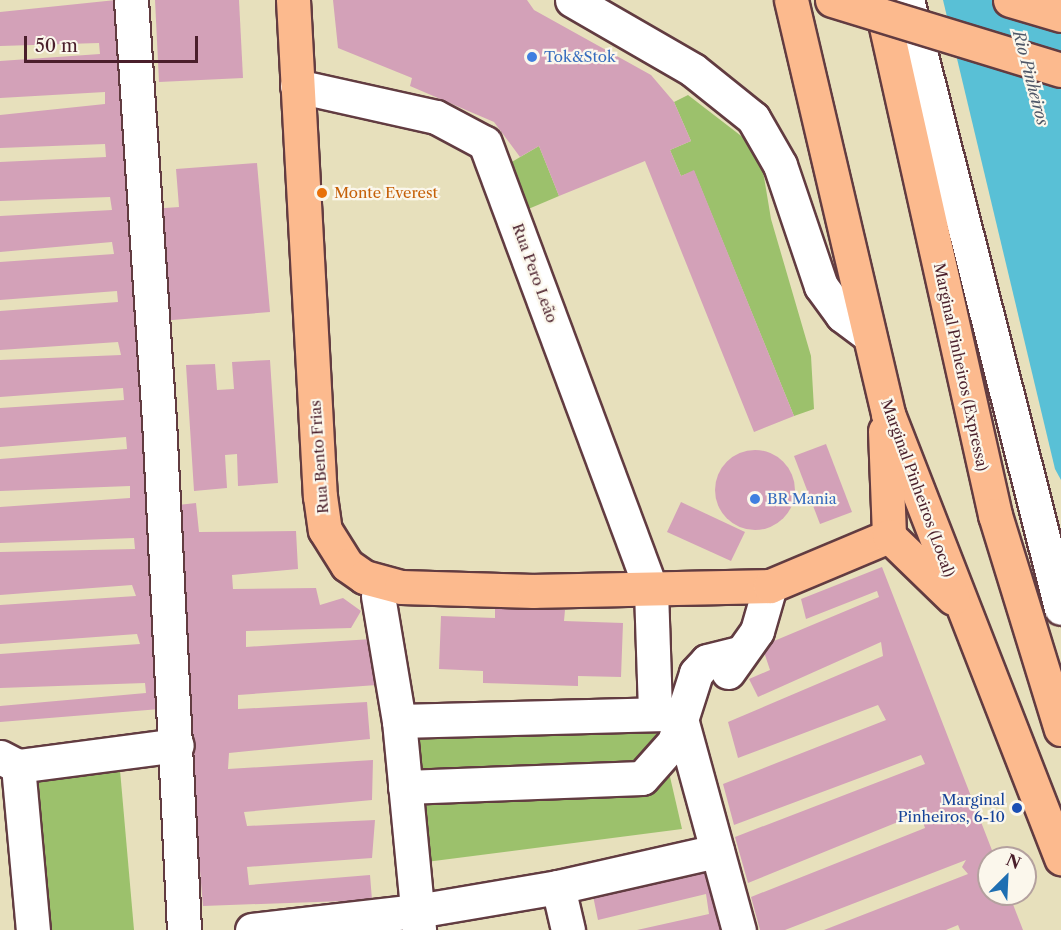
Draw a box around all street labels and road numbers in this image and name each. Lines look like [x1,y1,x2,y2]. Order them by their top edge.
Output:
street label: Rua Pero Leão [509,221,561,325]
street label: Marginal Pinheiros (Expressa) [930,261,992,473]
street label: Marginal Pinheiros (Local) [877,397,959,579]
street label: Rua Bento Frias [306,400,332,514]

